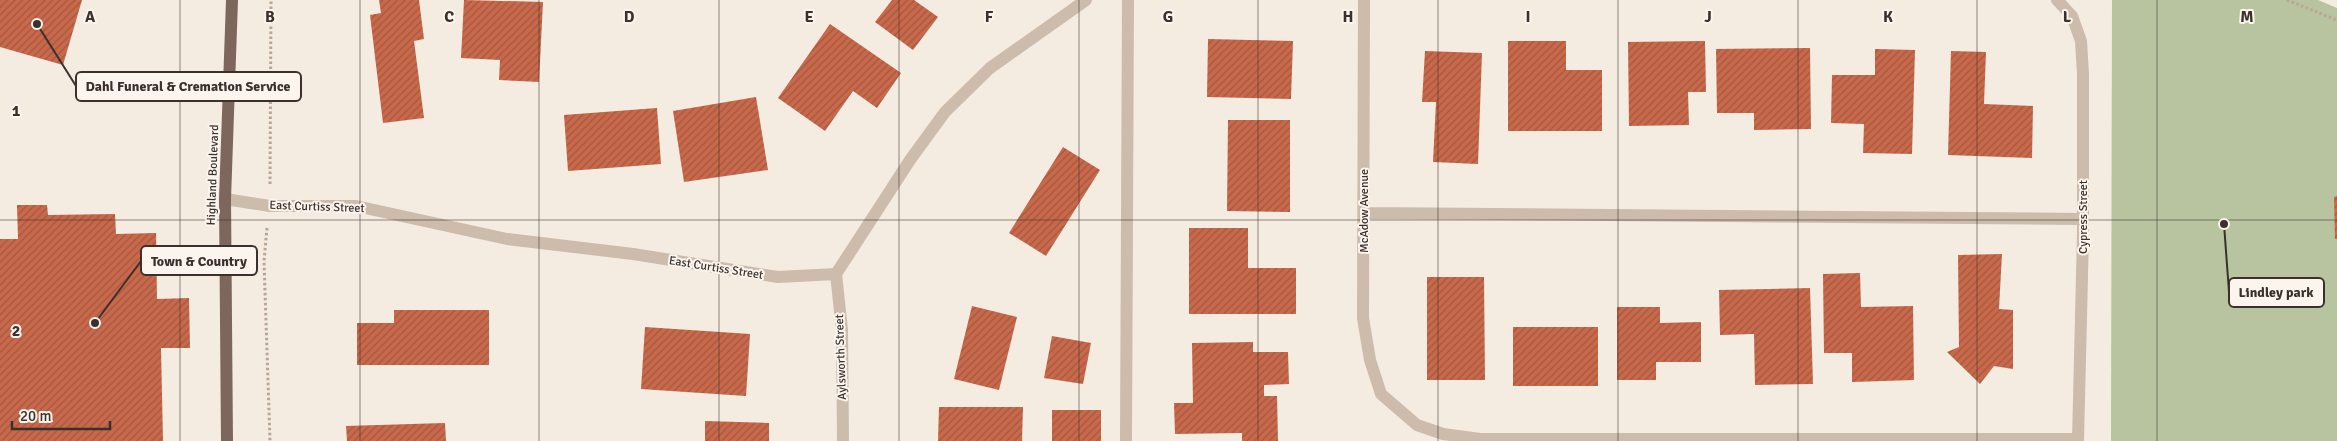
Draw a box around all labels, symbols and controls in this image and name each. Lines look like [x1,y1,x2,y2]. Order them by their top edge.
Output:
text: A [85,7,96,27]
text: B [265,7,275,27]
text: C [444,7,454,27]
text: D [624,7,635,27]
text: E [804,7,814,27]
text: F [985,7,994,27]
text: G [1163,7,1173,27]
text: H [1343,7,1353,27]
text: I [1525,7,1531,27]
text: J [1704,7,1712,27]
text: K [1883,7,1893,27]
text: L [2063,7,2072,27]
text: M [2240,7,2254,27]
callout: Dahl Funeral & Cremation Service [76,72,301,101]
text: Dahl Funeral & Cremation Service [86,78,290,95]
text: 1 [12,101,21,121]
street label: Highland Boulevard [204,124,222,226]
street label: McAdow Avenue [1357,169,1372,253]
street label: Cypress Street [2076,180,2091,254]
street label: East Curtiss Street [269,198,365,216]
callout: Town & Country [141,246,257,275]
text: Town & Country [151,253,247,270]
street label: East Curtiss Street [668,253,764,283]
callout: Lindley park [2229,278,2324,307]
text: Lindley park [2238,284,2314,301]
street label: Aylsworth Street [832,314,850,400]
text: 2 [12,321,20,341]
scale bar [12,398,110,430]
text: 20 m [20,407,51,425]

